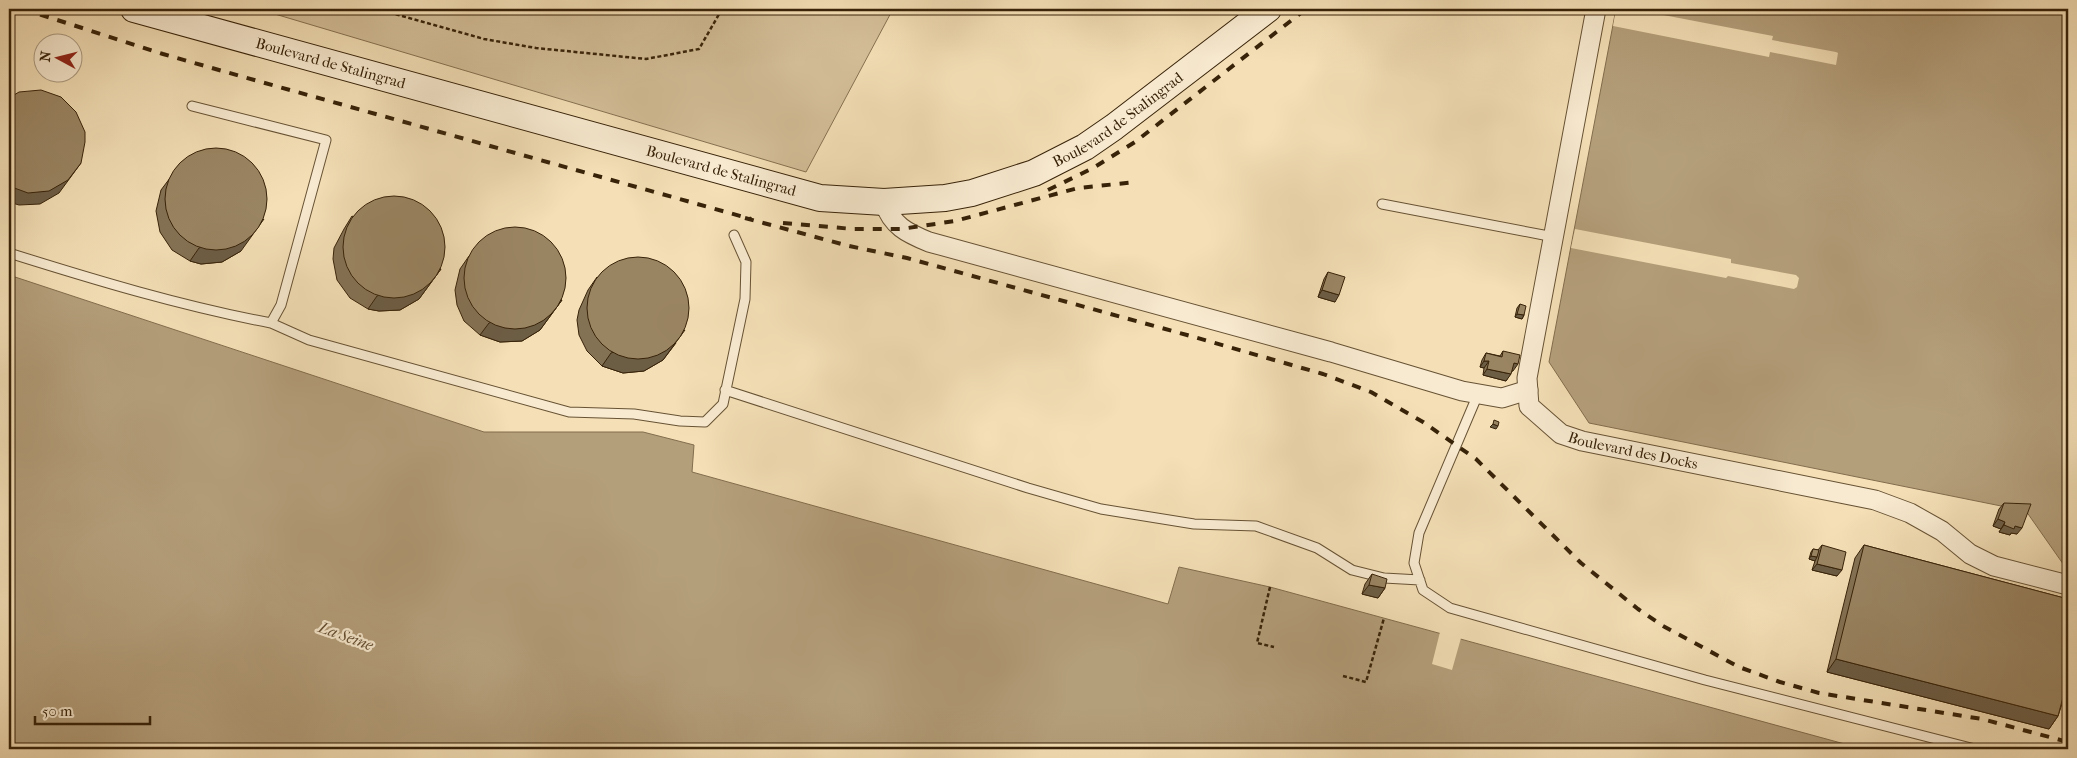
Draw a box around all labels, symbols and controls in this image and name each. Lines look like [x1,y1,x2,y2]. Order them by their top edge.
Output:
north arrow [32,32,82,82]
street label: Boulevard de Stalingrad [254,34,408,93]
text: N [37,50,55,63]
street label: Boulevard de Stalingrad [1050,68,1187,171]
street label: Boulevard de Stalingrad [644,142,799,200]
street label: Boulevard des Docks [1566,428,1700,473]
water label: La Seine [315,617,376,655]
scale bar [35,693,150,725]
text: 50 m [42,702,73,720]

